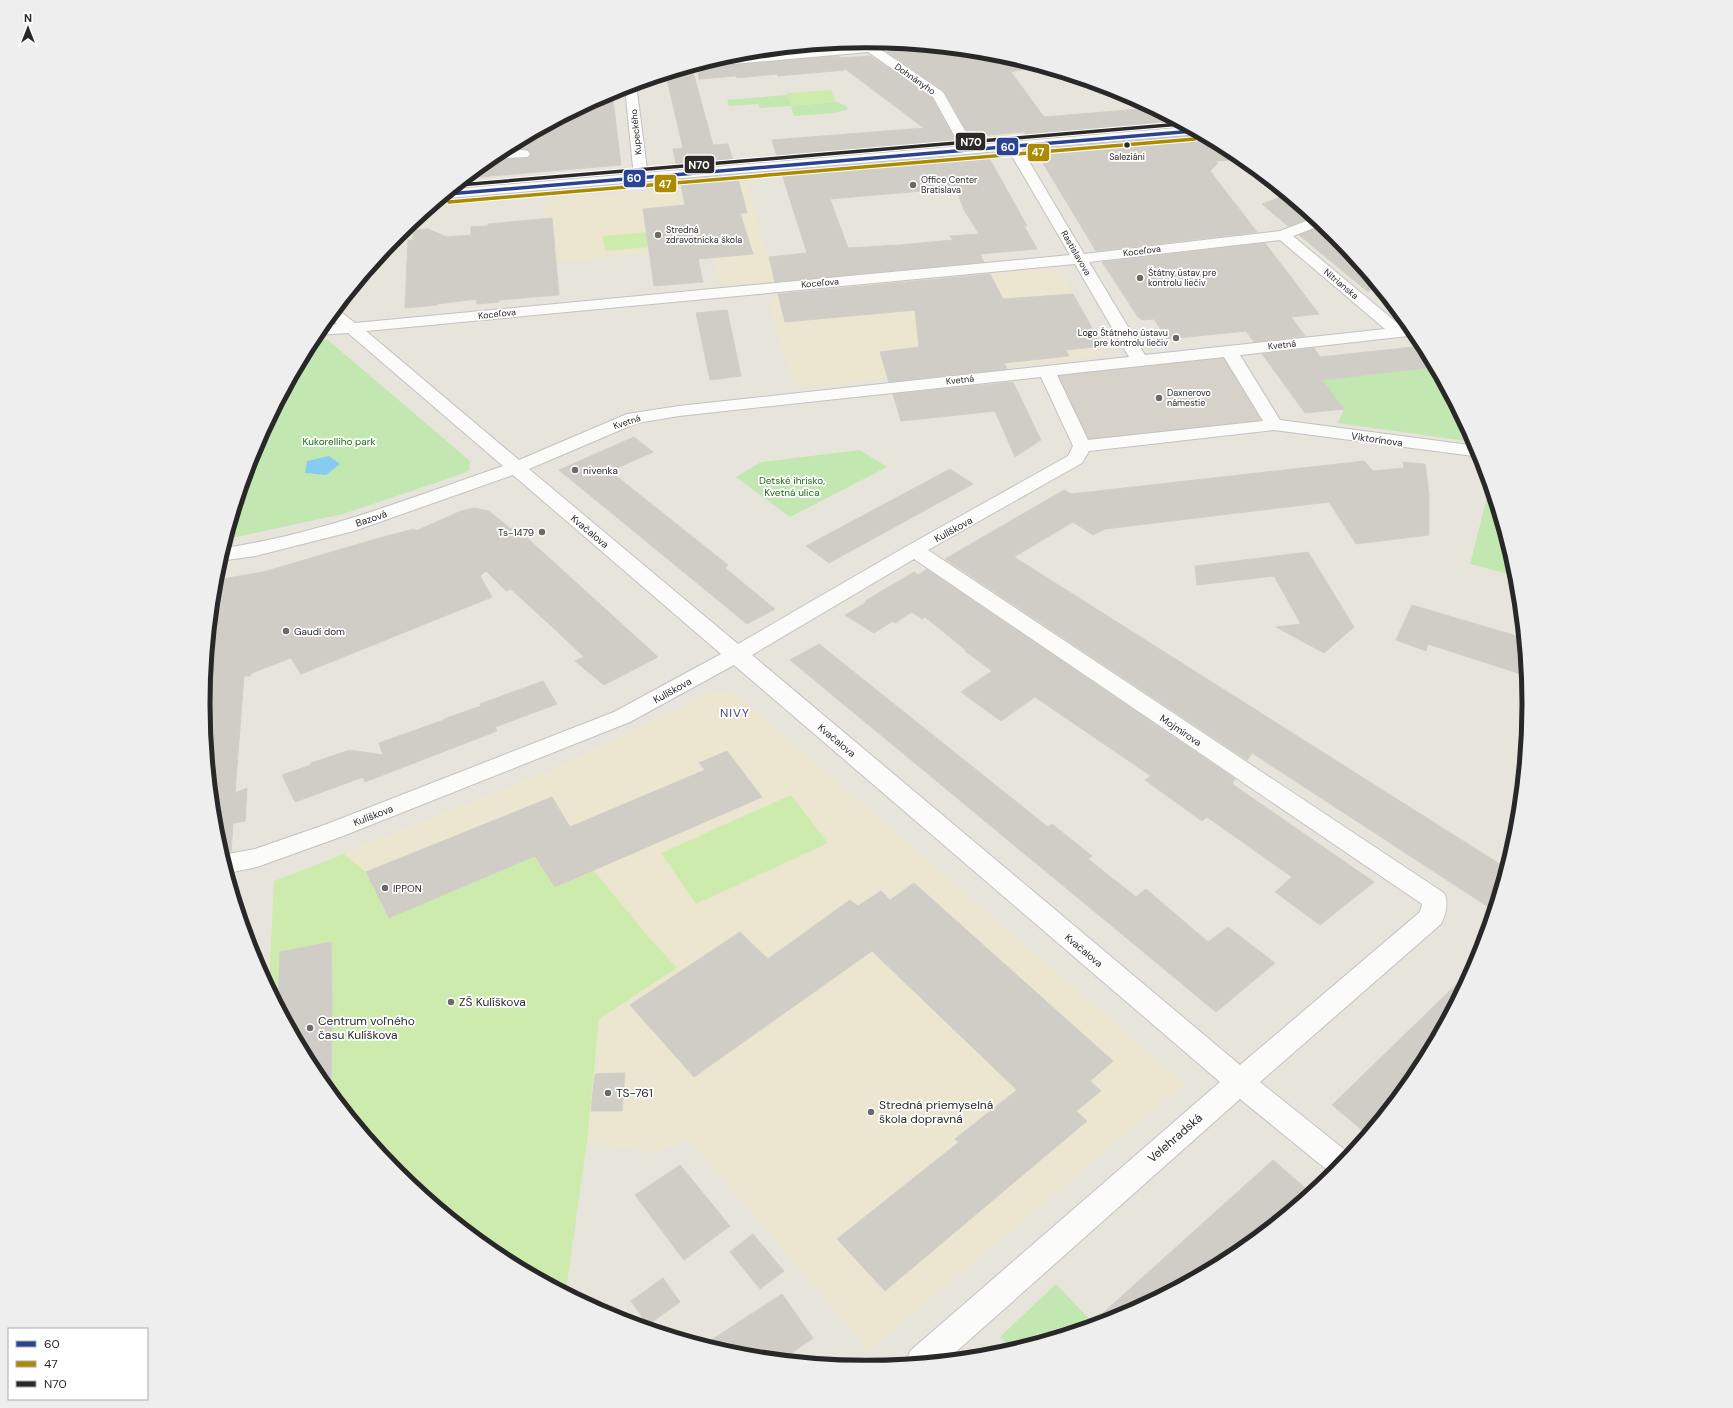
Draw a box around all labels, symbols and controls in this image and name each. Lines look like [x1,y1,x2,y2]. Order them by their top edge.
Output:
north arrow [8,8,48,48]
text: N [24,11,32,25]
street label: Dohnányho [892,61,938,97]
street label: Kupeckého [628,108,644,156]
line badge: N70 [955,132,986,151]
text: N70 [960,135,982,149]
line badge: 60 [996,137,1019,156]
text: 60 [1001,140,1016,154]
marker: Saleziáni [1122,140,1132,150]
line badge: 47 [1027,143,1050,162]
text: 47 [1031,145,1045,159]
place label: Saleziáni [1109,151,1145,163]
line badge: N70 [684,155,715,174]
text: N70 [688,158,710,172]
line badge: 60 [623,169,646,188]
text: 60 [627,171,642,185]
line badge: 47 [654,174,677,193]
place label: Office Center Bratislava [921,174,978,196]
text: 47 [658,177,672,191]
marker: Office Center Bratislava [908,180,918,190]
place label: Stredná zdravotnícka škola [666,224,742,246]
street label: Rastislavova [1058,228,1094,278]
marker: Stredná zdravotnícka škola [653,230,663,240]
street label: Koceľova [1122,243,1162,259]
street label: Nitrianska [1321,266,1361,302]
place label: Štátny ústav pre kontrolu liečiv [1148,267,1216,289]
marker: Štátny ústav pre kontrolu liečiv [1135,273,1145,283]
street label: Koceľova [801,275,839,291]
street label: Koceľova [478,306,517,322]
place label: Logo Štátneho ústavu pre kontrolu liečiv [1078,327,1168,349]
marker: Logo Štátneho ústavu pre kontrolu liečiv [1171,333,1181,343]
street label: Kvetná [1267,338,1297,352]
street label: Kvetná [945,373,975,387]
place label: Daxnerovo námestie [1167,387,1211,409]
marker: Daxnerovo námestie [1154,393,1164,403]
street label: Kvetná [612,412,642,432]
street label: Viktorínova [1350,429,1403,450]
park label: Kukorelliho park [303,435,375,448]
place label: nivenka [583,464,618,477]
marker: nivenka [570,465,580,475]
park label: Detské ihrisko, Kvetná ulica [759,474,825,499]
street label: Bazová [354,507,389,530]
street label: Kvačalova [568,512,611,551]
street label: Kulíškova [932,514,975,545]
place label: Ts-1479 [498,526,534,539]
marker: Ts-1479 [537,527,547,537]
place label: Gaudí dom [294,625,345,638]
marker: Gaudí dom [281,626,291,636]
street label: Kulíškova [651,675,694,706]
district label: NIVY [720,705,750,721]
street label: Mojmírova [1157,712,1204,749]
street label: Kvačalova [815,721,858,760]
street label: Kulíškova [351,802,395,829]
place label: IPPON [393,882,422,895]
marker: IPPON [380,883,390,893]
street label: Kvačalova [1062,931,1105,970]
place label: ZŠ Kulíškova [459,994,526,1010]
marker: ZŠ Kulíškova [446,997,456,1007]
place label: Centrum voľného času Kulíškova [318,1013,415,1043]
marker: Centrum voľného času Kulíškova [305,1023,315,1033]
place label: TS-761 [616,1085,653,1101]
marker: TS-761 [603,1088,613,1098]
place label: Stredná priemyselná škola dopravná [879,1097,993,1127]
marker: Stredná priemyselná škola dopravná [866,1107,876,1117]
street label: Velehradská [1144,1110,1206,1166]
legend [8,1328,148,1400]
text: 60 [44,1336,60,1352]
text: 47 [44,1356,58,1372]
text: N70 [44,1376,67,1392]

